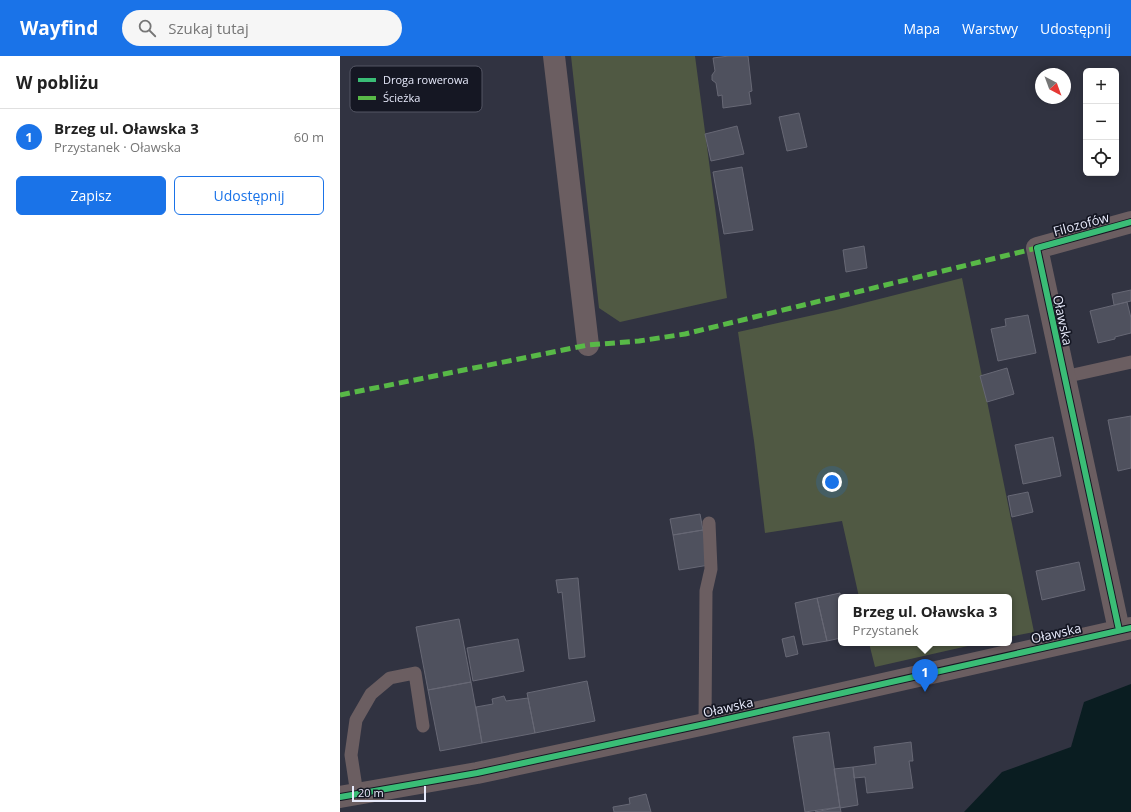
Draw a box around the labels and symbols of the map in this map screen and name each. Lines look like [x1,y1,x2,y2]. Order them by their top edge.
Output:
legend [350,66,482,112]
north arrow [1035,68,1071,104]
text: Droga rowerowa [383,72,469,87]
text: Ścieżka [383,90,420,105]
street label: Filozofów [1051,208,1111,240]
street label: Oławska [1049,293,1077,347]
your location [822,472,842,492]
street label: Oławska [1029,618,1083,648]
pin: 1 [912,659,938,692]
street label: Oławska [701,692,755,722]
scale bar [352,784,426,803]

